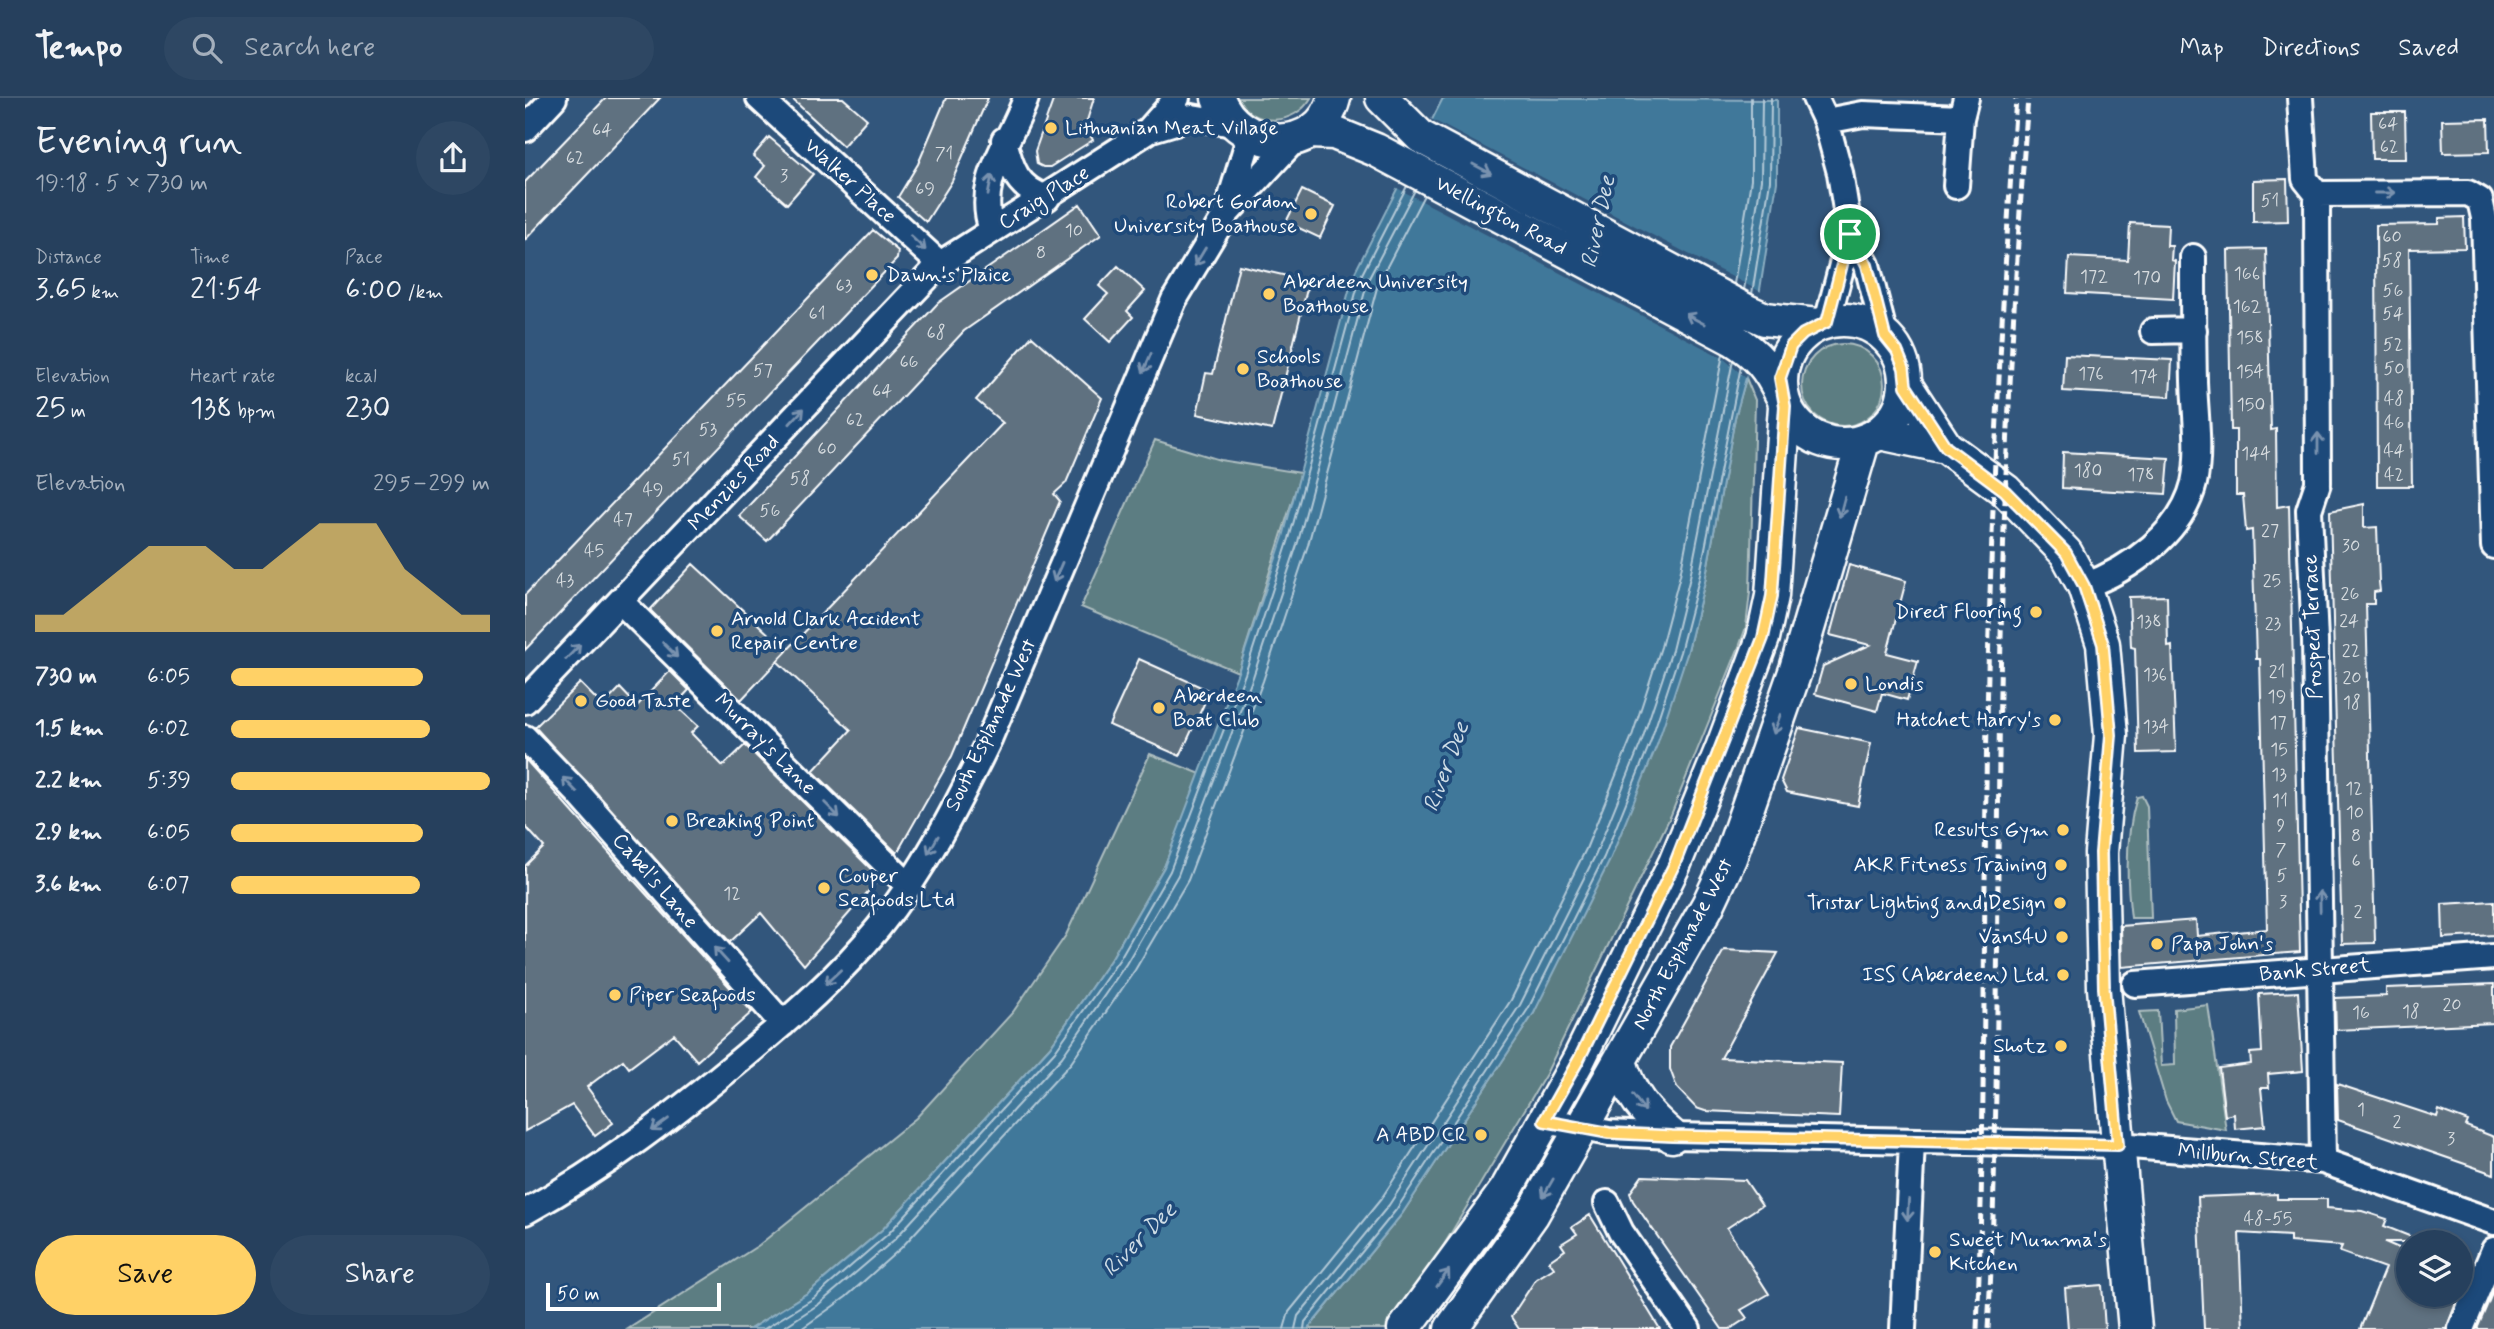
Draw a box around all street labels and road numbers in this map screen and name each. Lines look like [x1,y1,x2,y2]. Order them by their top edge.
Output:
street label: Walker Place [798,132,902,230]
street label: Craig Place [993,159,1095,238]
street label: Wellington Road [1429,170,1572,264]
street label: Menzies Road [682,429,786,537]
street label: Prospect Terrace [2296,554,2330,700]
street label: South Esplanade West [939,634,1043,816]
street label: Murray's Lane [708,687,822,801]
street label: Cabel's Lane [606,827,704,935]
street label: North Esplanade West [1626,853,1740,1035]
street label: Bank Street [2258,951,2373,989]
street label: Millburn Street [2176,1137,2320,1177]

